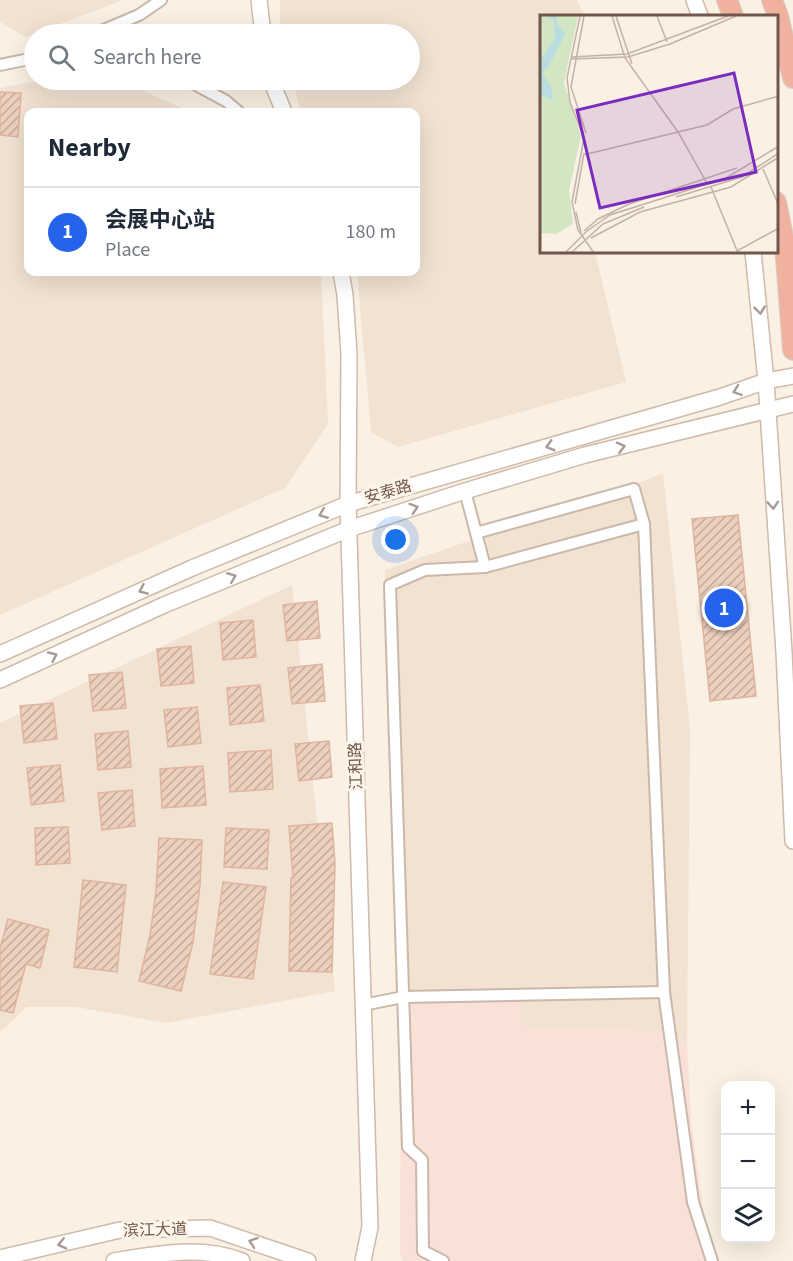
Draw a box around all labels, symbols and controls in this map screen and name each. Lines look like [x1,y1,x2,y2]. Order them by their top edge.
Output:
inset map [540,15,778,254]
search box [24,24,420,90]
icon: search [45,41,78,74]
text: Search here [93,41,201,73]
text: Nearby [48,129,131,166]
text: 会展中心站 [105,204,215,236]
text: 1 [62,218,73,246]
text: 180 m [346,218,396,246]
text: Place [105,236,150,264]
one-way arrow [753,306,765,315]
one-way arrow [732,384,743,397]
one-way arrow [545,439,556,451]
one-way arrow [616,441,626,454]
street label: 安泰路 [362,475,414,509]
one-way arrow [766,500,779,509]
one-way arrow [408,503,419,515]
one-way arrow [318,507,329,519]
your location [381,525,410,554]
one-way arrow [225,572,236,584]
one-way arrow [139,583,150,595]
pin: 1 [704,586,744,630]
one-way arrow [47,651,58,663]
street label: 江和路 [344,742,368,790]
map controls [721,1081,775,1243]
button: + [721,1081,775,1135]
button: − [721,1135,775,1189]
button: layers [721,1189,775,1243]
street label: 滨江大道 [123,1218,187,1242]
one-way arrow [57,1236,67,1249]
one-way arrow [248,1237,259,1250]

